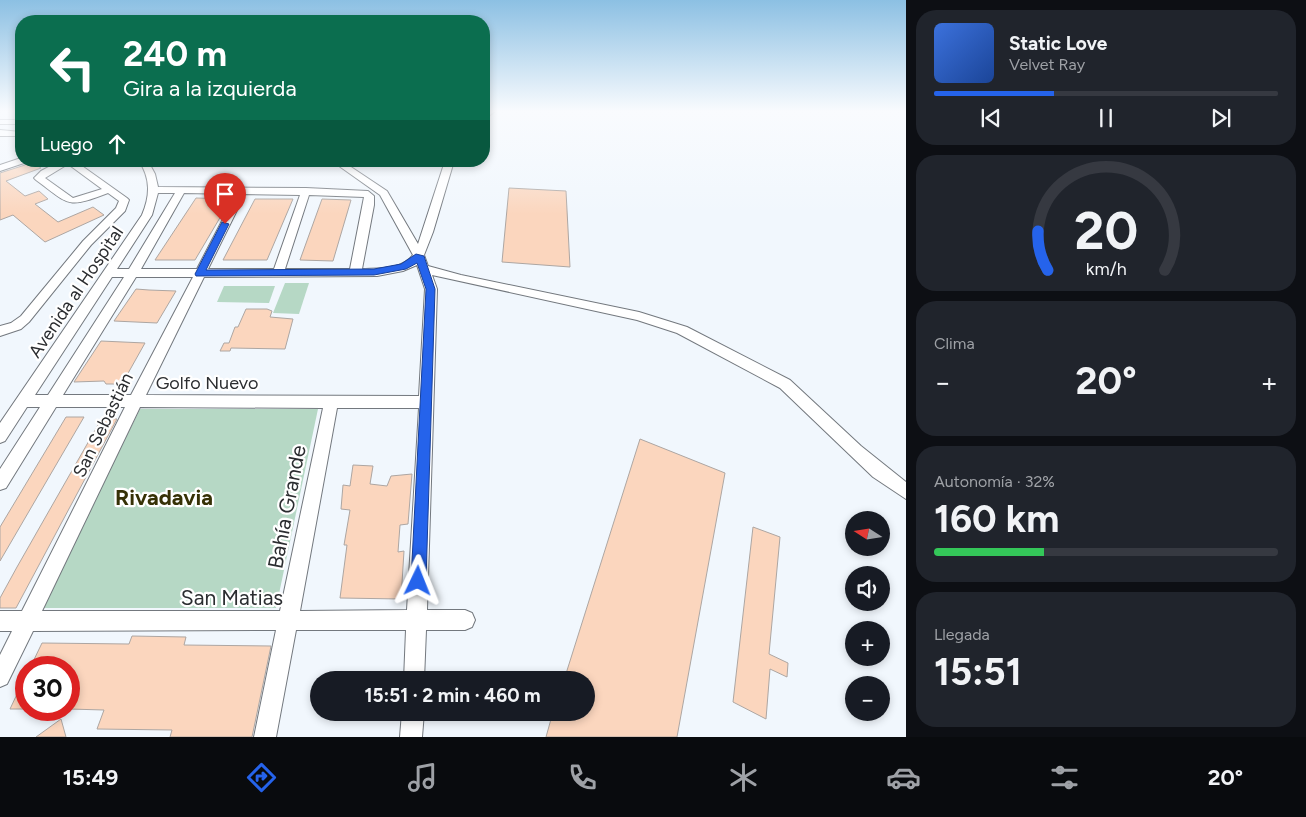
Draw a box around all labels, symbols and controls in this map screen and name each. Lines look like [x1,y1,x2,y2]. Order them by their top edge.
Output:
text: Static Love [1009,32,1107,55]
text: 240 m [123,33,227,75]
icon: left [40,35,105,100]
text: Velvet Ray [1009,55,1085,74]
text: Gira a la izquierda [123,75,297,102]
icon: previous [977,104,1005,132]
icon: pause [1092,104,1120,132]
icon: next [1207,104,1235,132]
icon: ahead [103,130,131,158]
text: Luego [40,133,93,156]
pin [204,173,246,224]
icon: arrive [211,180,239,208]
text: 20 [1074,200,1138,262]
street label: Avenida al Hospital [24,222,128,362]
text: km/h [1086,258,1126,279]
text: Clima [934,334,975,353]
text: 20° [1076,358,1137,404]
text: − [934,365,951,399]
text: + [1261,365,1278,399]
street label: San Sebastián [68,369,138,481]
street label: Golfo Nuevo [156,372,258,394]
street label: Bahía Grande [262,443,311,571]
text: Autonomía · 32% [934,472,1055,491]
district label: Rivadavia [115,484,213,511]
text: 160 km [934,496,1059,542]
north arrow [845,511,890,556]
map controls [845,511,890,721]
position arrow [391,554,443,606]
button: sound [845,566,890,611]
street label: San Matias [181,585,283,610]
button: + [845,621,890,666]
text: Llegada [934,625,990,644]
text: 15:51 [934,649,1022,695]
speed limit sign: 30 [15,656,80,721]
button: − [845,676,890,721]
text: 15:51 · 2 min · 460 m [364,684,541,707]
icon: directions [244,760,279,795]
icon: music [405,760,440,795]
icon: phone [565,760,600,795]
icon: climate [726,760,761,795]
icon: car [886,760,921,795]
icon: filters [1047,760,1082,795]
text: 15:49 [63,764,118,791]
text: 20° [1208,764,1243,791]

